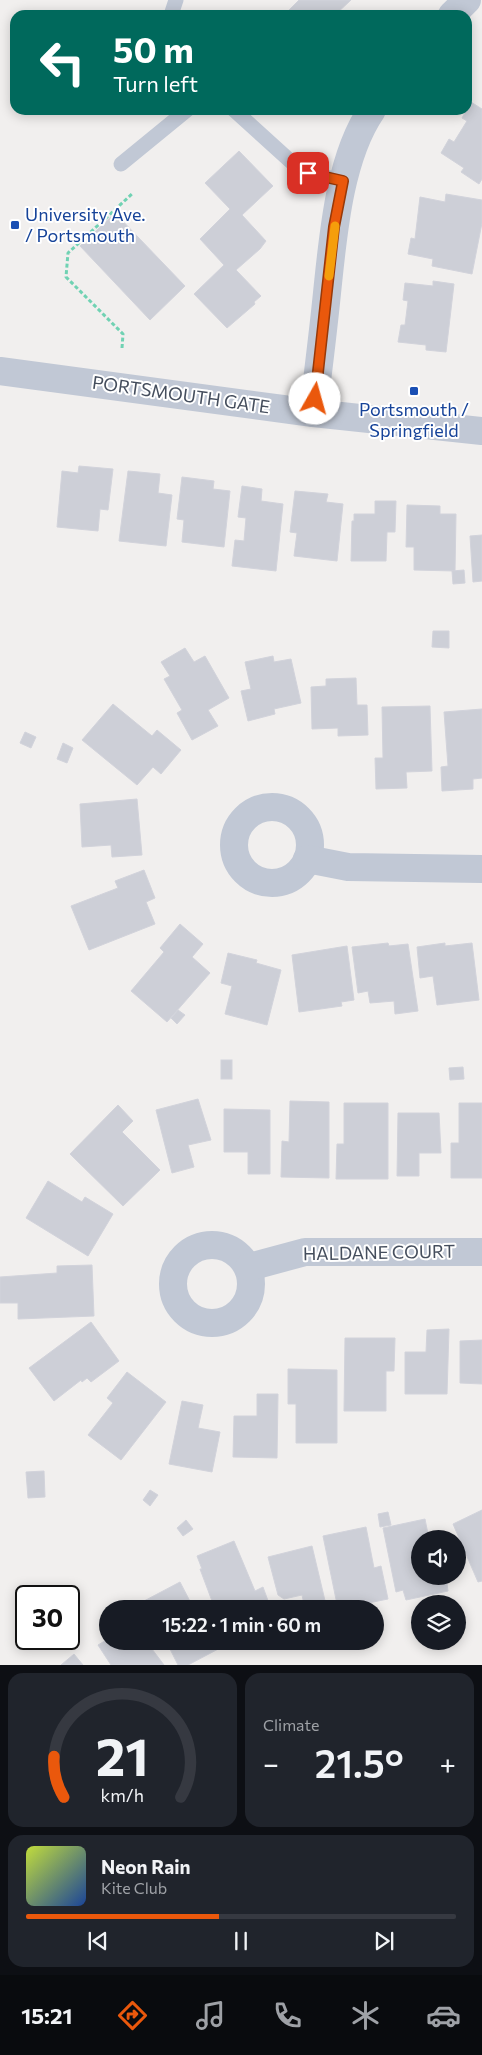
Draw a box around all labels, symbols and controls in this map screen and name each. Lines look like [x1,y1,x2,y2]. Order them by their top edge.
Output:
text: 50 m [113,27,194,70]
icon: left [30,30,95,95]
text: Turn left [113,70,198,97]
pin [287,152,329,194]
icon: arrive [294,159,322,187]
place label: University Ave. / Portsmouth [25,203,146,246]
marker: University Ave. / Portsmouth [9,219,21,231]
street label: PORTSMOUTH GATE [91,371,271,417]
position arrow [288,372,340,424]
marker: Portsmouth / Springfield [408,385,420,397]
place label: Portsmouth / Springfield [359,398,469,441]
street label: HALDANE COURT [303,1240,455,1264]
map controls [411,1530,466,1650]
button: sound [411,1530,466,1585]
speed limit sign: 30 [15,1585,80,1650]
button: layers [411,1595,466,1650]
text: 15:22 · 1 min · 60 m [162,1613,321,1636]
text: Climate [263,1715,319,1734]
text: 21 [96,1723,149,1787]
text: 21.5° [315,1739,404,1786]
text: − [263,1746,279,1780]
text: + [440,1746,456,1780]
text: km/h [101,1784,144,1806]
text: Neon Rain [101,1855,191,1878]
text: Kite Club [101,1878,167,1897]
icon: previous [84,1927,112,1955]
icon: pause [227,1927,255,1955]
icon: next [370,1927,398,1955]
icon: directions [115,1998,150,2033]
icon: music [193,1998,228,2033]
icon: phone [270,1998,305,2033]
icon: climate [348,1998,383,2033]
icon: car [426,1998,461,2033]
text: 15:21 [21,2002,72,2029]

